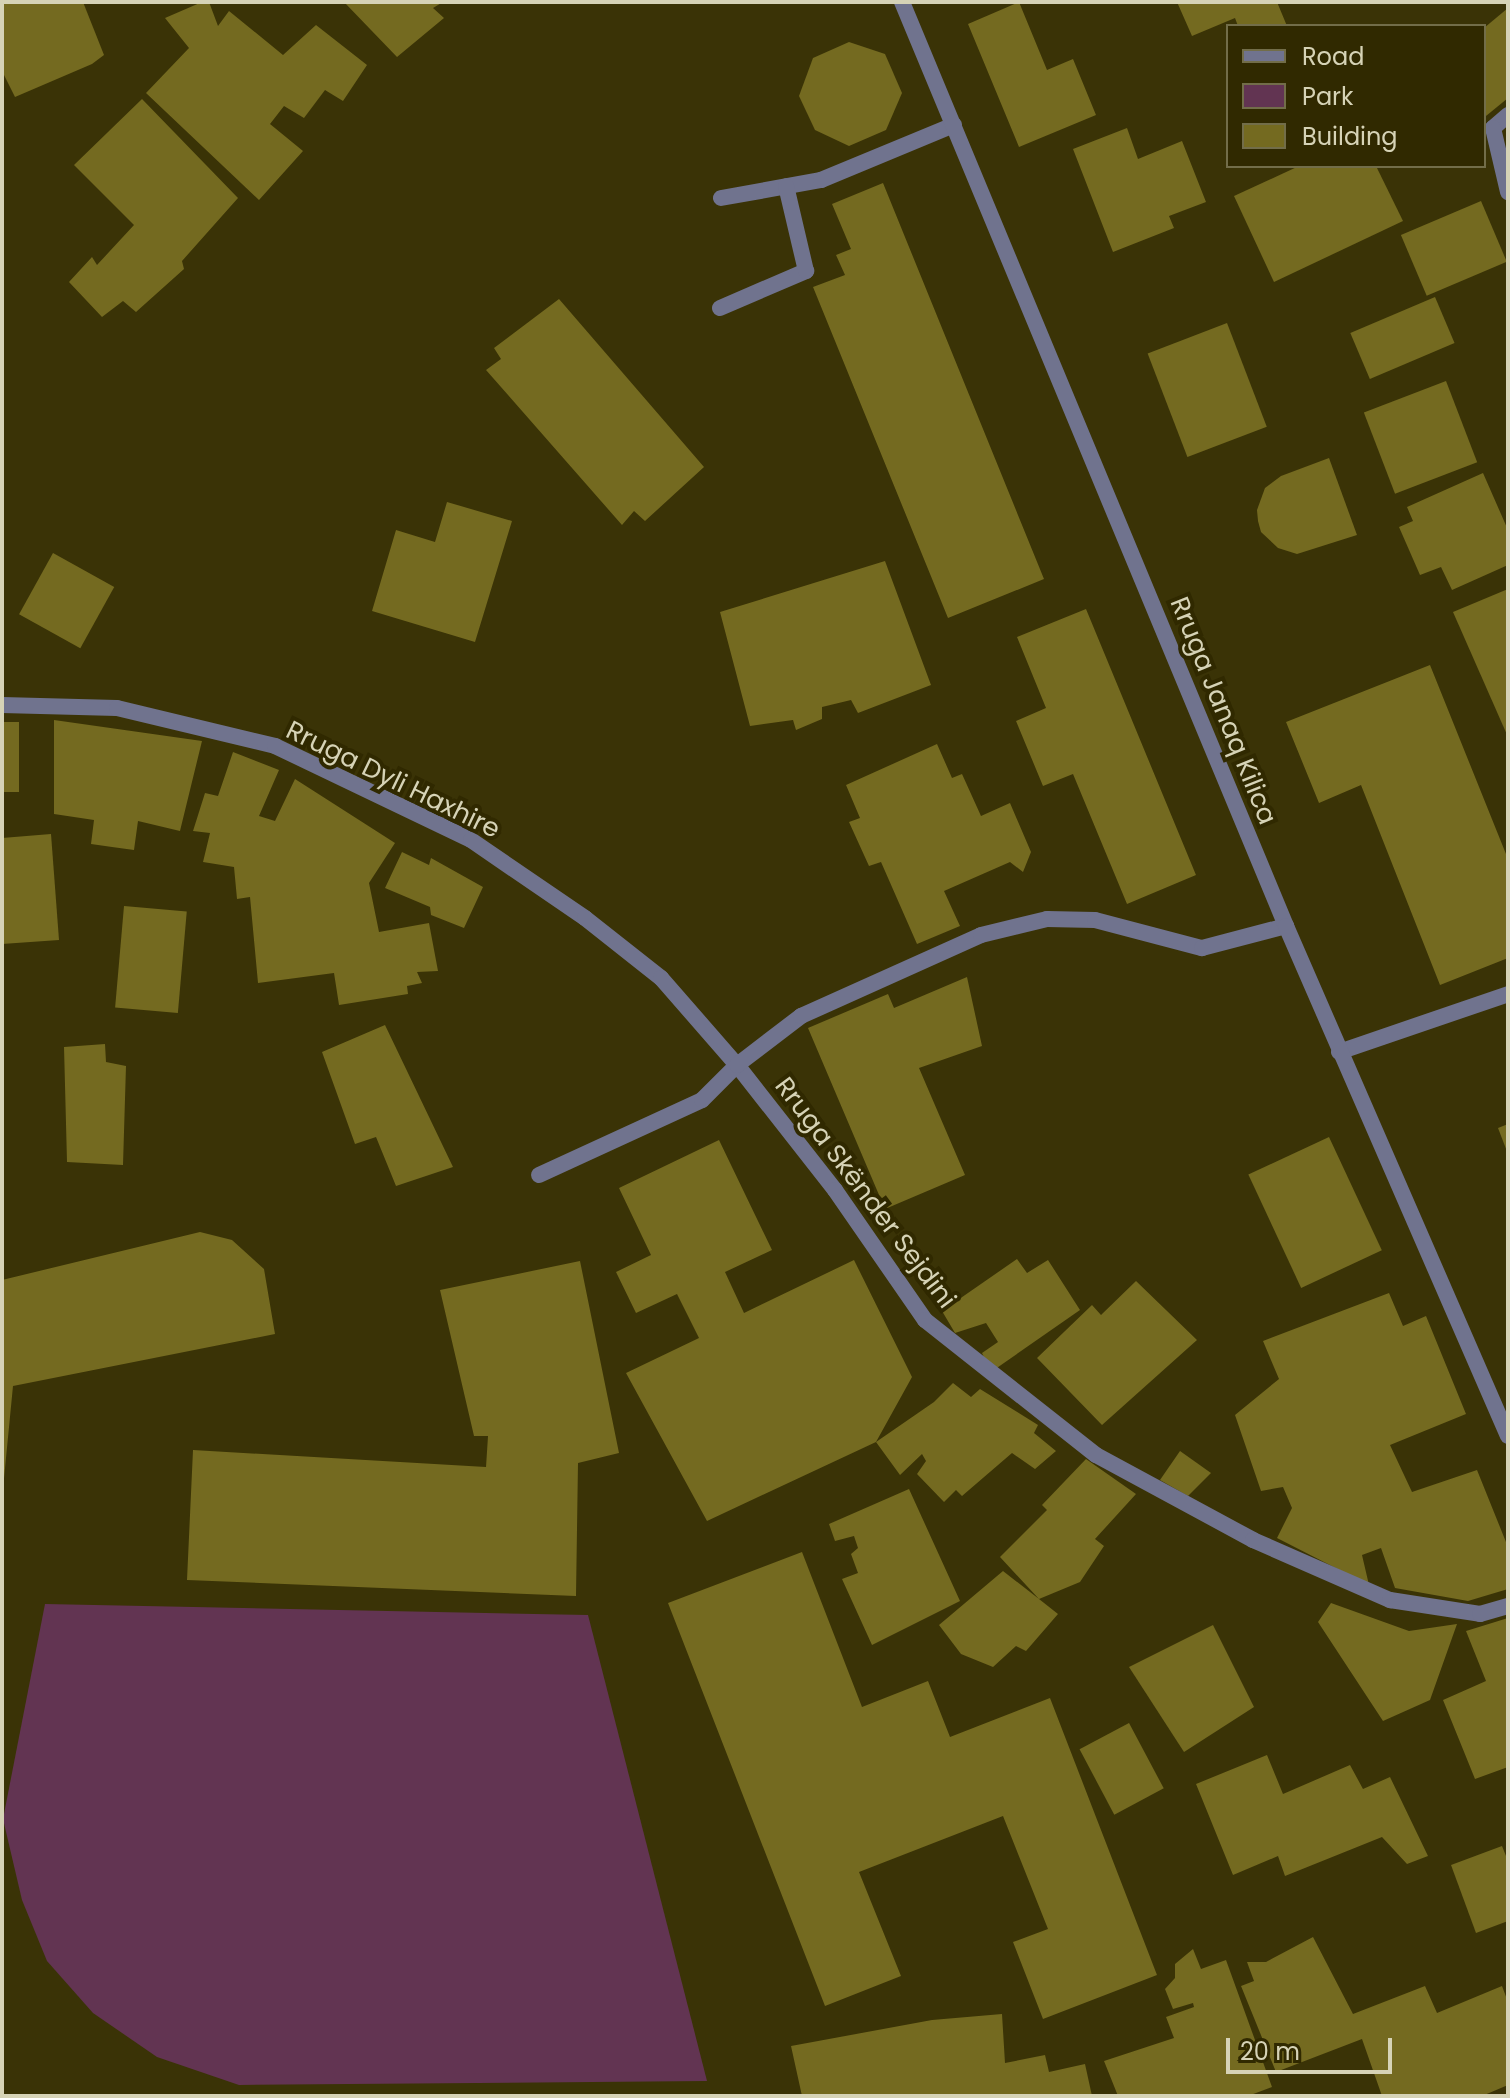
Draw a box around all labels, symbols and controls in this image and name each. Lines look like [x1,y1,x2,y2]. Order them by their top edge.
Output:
legend [1226,24,1486,168]
text: Road [1302,40,1364,73]
text: Park [1302,80,1353,113]
text: Building [1302,120,1398,153]
street label: Rruga Janaq Kilica [1163,593,1283,829]
street label: Rruga Dyli Haxhire [281,715,505,845]
street label: Rruga Skënder Sejdini [768,1071,962,1315]
scale bar [1230,2022,1396,2072]
text: 20 m [1240,2035,1300,2068]

